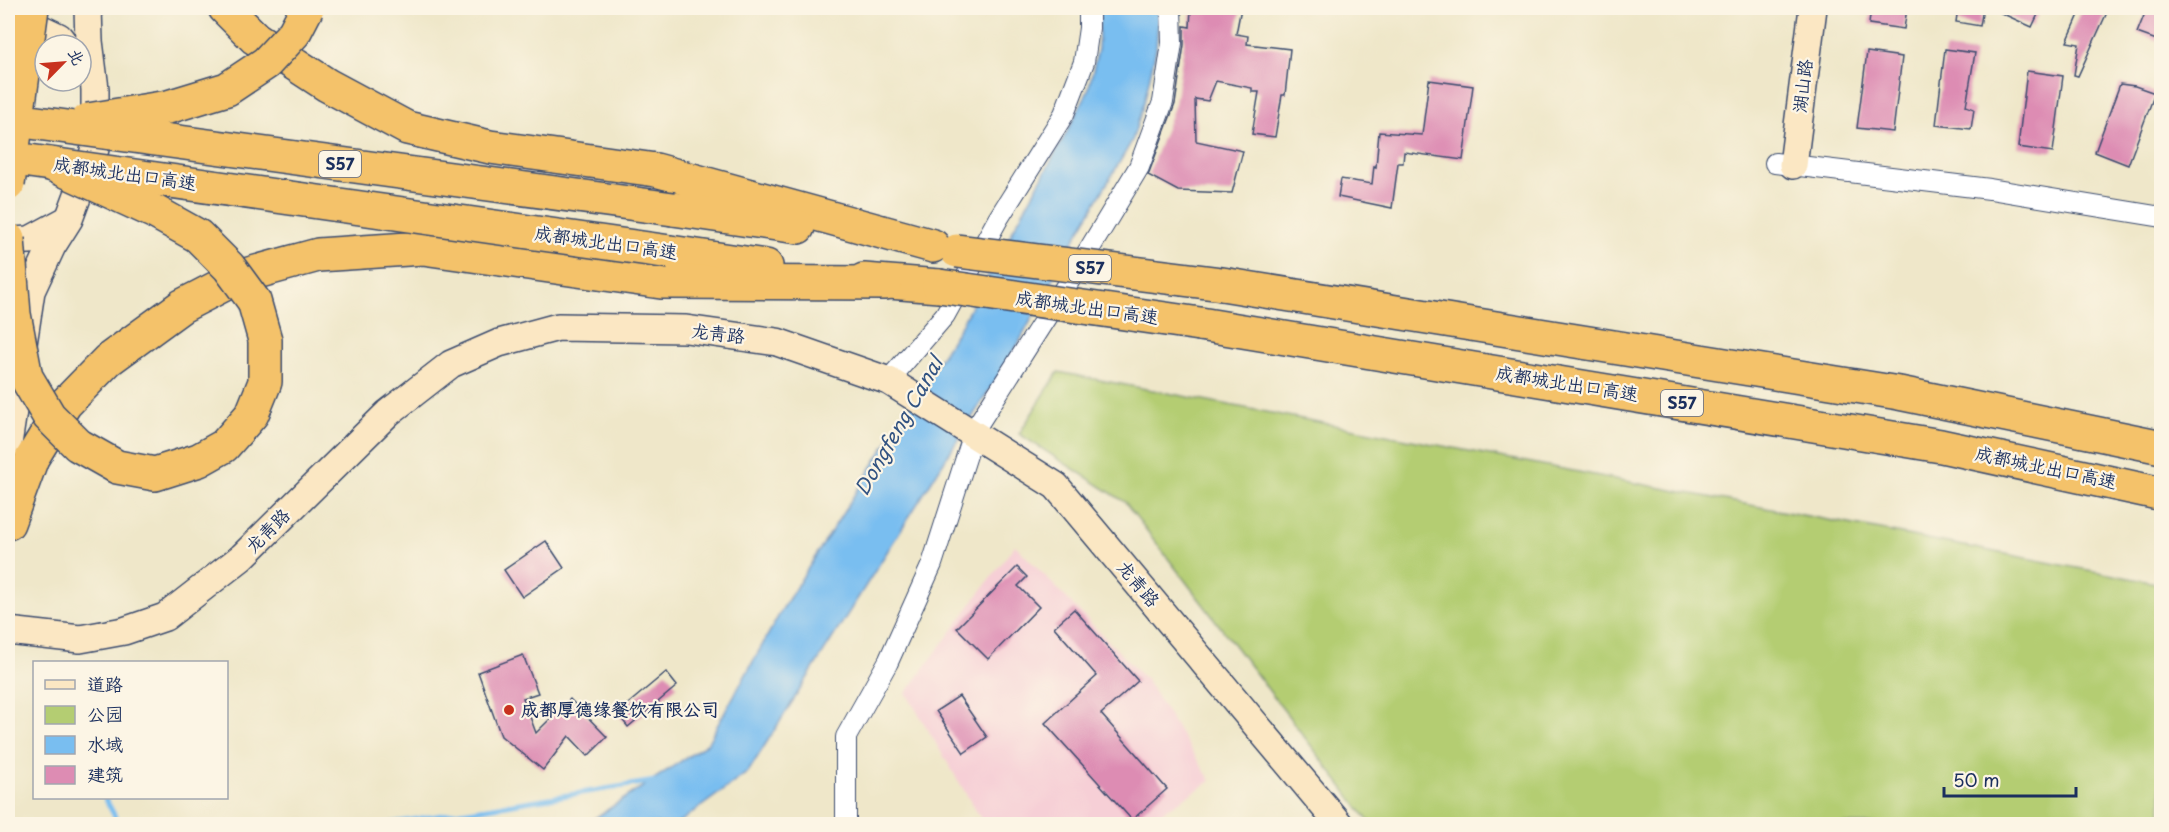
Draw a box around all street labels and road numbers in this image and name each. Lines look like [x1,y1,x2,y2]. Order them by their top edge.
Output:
street label: 湖山路 [1785,57,1818,114]
street label: 成都城北出口高速 [52,149,198,196]
road number: S57 [319,151,361,177]
street label: 成都城北出口高速 [533,218,679,265]
road number: S57 [1069,255,1111,281]
street label: 成都城北出口高速 [1014,283,1160,330]
street label: 龙青路 [690,316,747,349]
street label: 成都城北出口高速 [1494,358,1640,407]
road number: S57 [1661,390,1703,416]
street label: 成都城北出口高速 [1973,438,2120,495]
street label: 龙青路 [238,501,296,559]
street label: 龙青路 [1111,554,1167,612]

